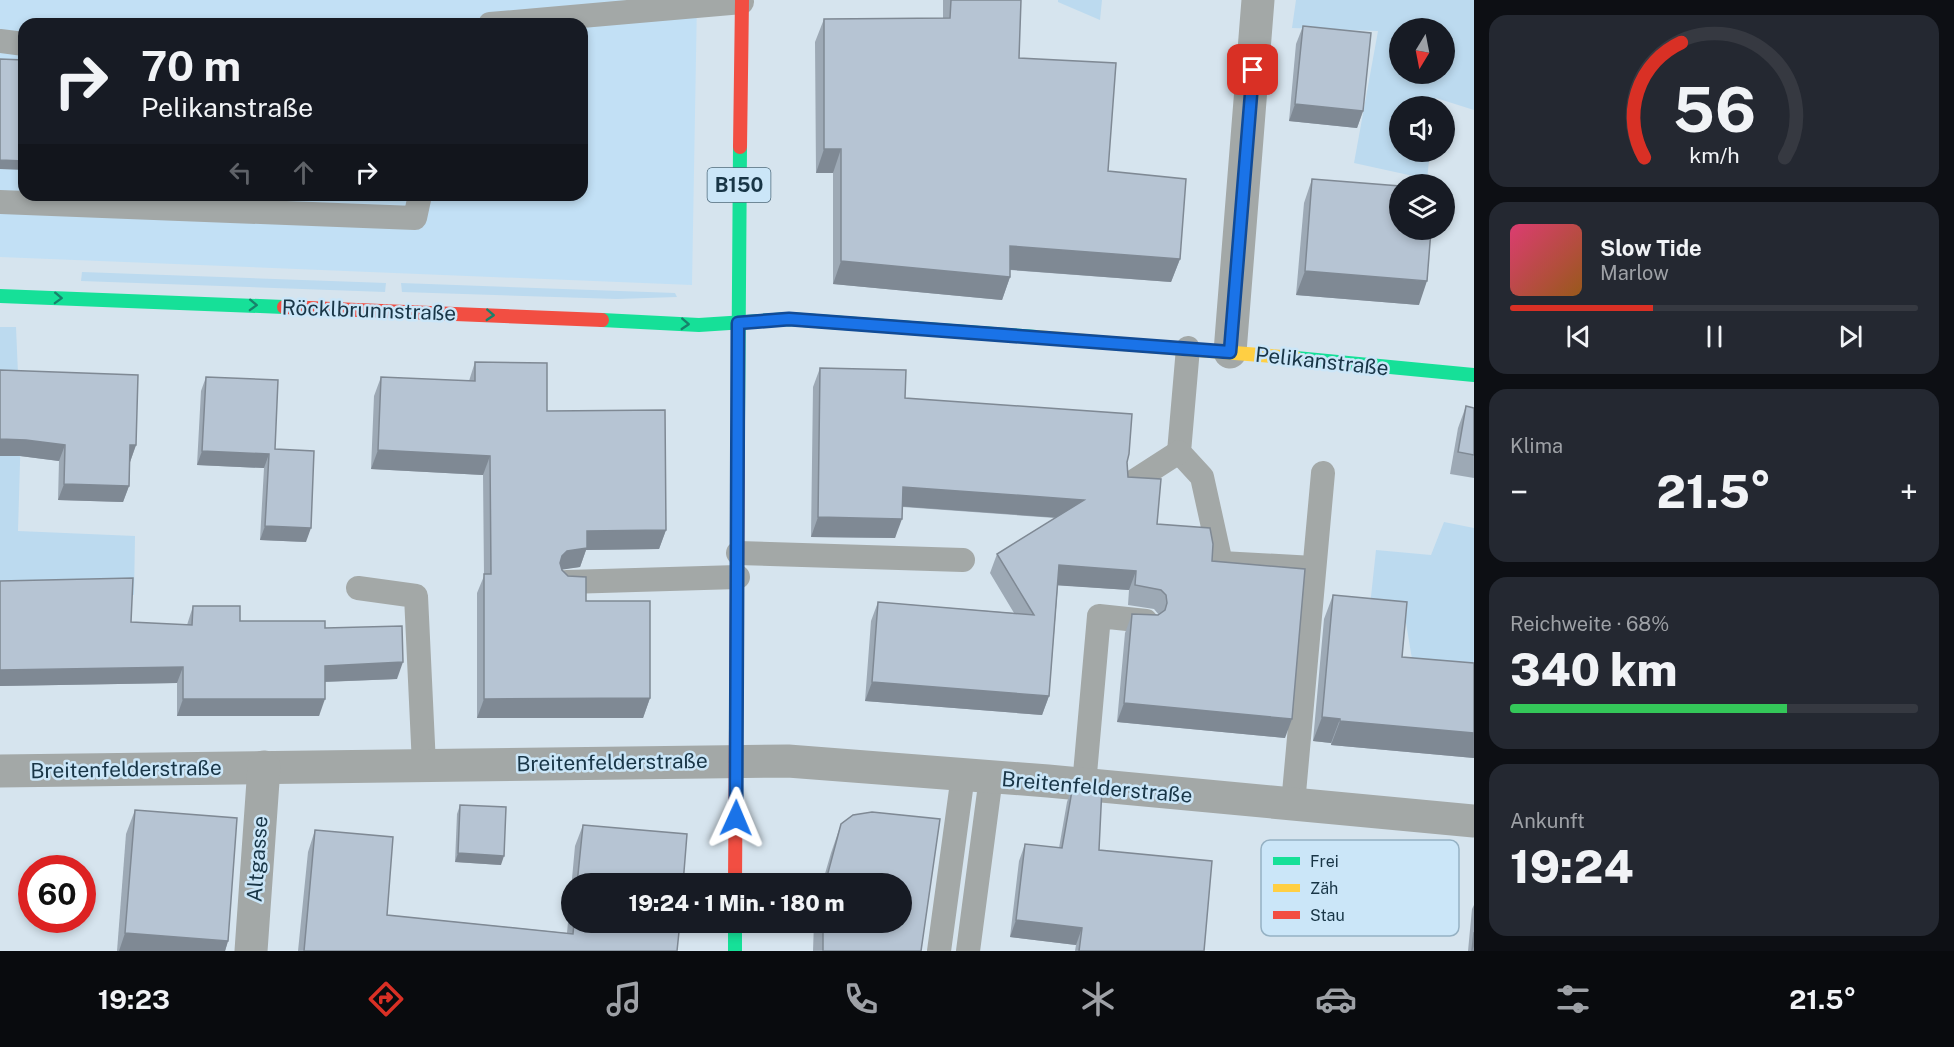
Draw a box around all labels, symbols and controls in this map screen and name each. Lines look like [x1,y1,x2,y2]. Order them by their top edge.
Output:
north arrow [1389,18,1455,84]
map controls [1389,18,1455,240]
text: 70 m [141,41,241,90]
icon: right [42,42,120,120]
pin [1227,44,1278,95]
icon: arrive [1236,53,1269,86]
text: 56 [1672,73,1756,146]
text: Pelikanstraße [141,91,313,123]
button: sound [1389,96,1455,162]
text: km/h [1689,143,1739,168]
icon: left [224,156,257,189]
icon: ahead [287,156,320,189]
icon: right [350,156,383,189]
road number: B150 [708,168,771,202]
button: layers [1389,174,1455,240]
text: Slow Tide [1600,235,1702,261]
text: Marlow [1600,261,1669,285]
one-way arrow [54,292,63,305]
street label: Röcklbrunnstraße [281,294,457,326]
one-way arrow [249,299,258,312]
one-way arrow [486,308,495,321]
one-way arrow [680,317,689,330]
icon: previous [1562,320,1595,353]
icon: pause [1698,320,1731,353]
icon: next [1834,320,1867,353]
street label: Pelikanstraße [1254,342,1390,380]
text: Klima [1510,434,1563,458]
text: 21.5° [1657,465,1771,518]
text: − [1510,473,1528,511]
text: + [1900,473,1918,511]
text: Reichweite · 68% [1510,612,1669,636]
text: 340 km [1510,643,1677,696]
street label: Breitenfelderstraße [516,748,708,776]
street label: Breitenfelderstraße [30,755,222,783]
street label: Breitenfelderstraße [1001,766,1193,808]
position arrow [704,786,768,850]
text: Ankunft [1510,809,1585,833]
street label: Altgasse [242,815,272,903]
legend [1261,840,1459,936]
text: 19:24 [1510,840,1633,893]
text: Frei [1310,852,1339,871]
speed limit sign: 60 [18,855,96,933]
text: Zäh [1310,879,1338,898]
text: 19:24 · 1 Min. · 180 m [629,890,844,916]
text: Stau [1310,906,1345,925]
icon: directions [365,978,407,1020]
icon: music [603,978,645,1020]
icon: phone [840,978,882,1020]
icon: climate [1077,978,1119,1020]
icon: car [1315,978,1357,1020]
icon: filters [1552,978,1594,1020]
text: 19:23 [98,983,170,1015]
text: 21.5° [1789,983,1856,1015]

